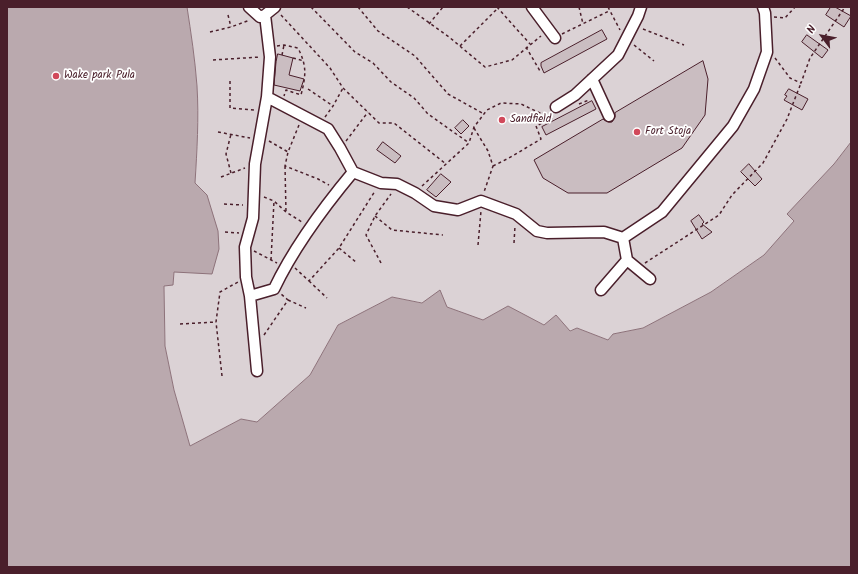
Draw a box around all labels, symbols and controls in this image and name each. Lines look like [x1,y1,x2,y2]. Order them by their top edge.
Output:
north arrow [802,16,842,56]
text: N [802,22,821,37]
place label: Wake park Pula [64,69,135,83]
marker: Wake park Pula [51,71,61,81]
place label: Sandfield [510,113,551,127]
marker: Sandfield [497,115,507,125]
place label: Fort Stoja [645,125,691,139]
marker: Fort Stoja [632,127,642,137]

